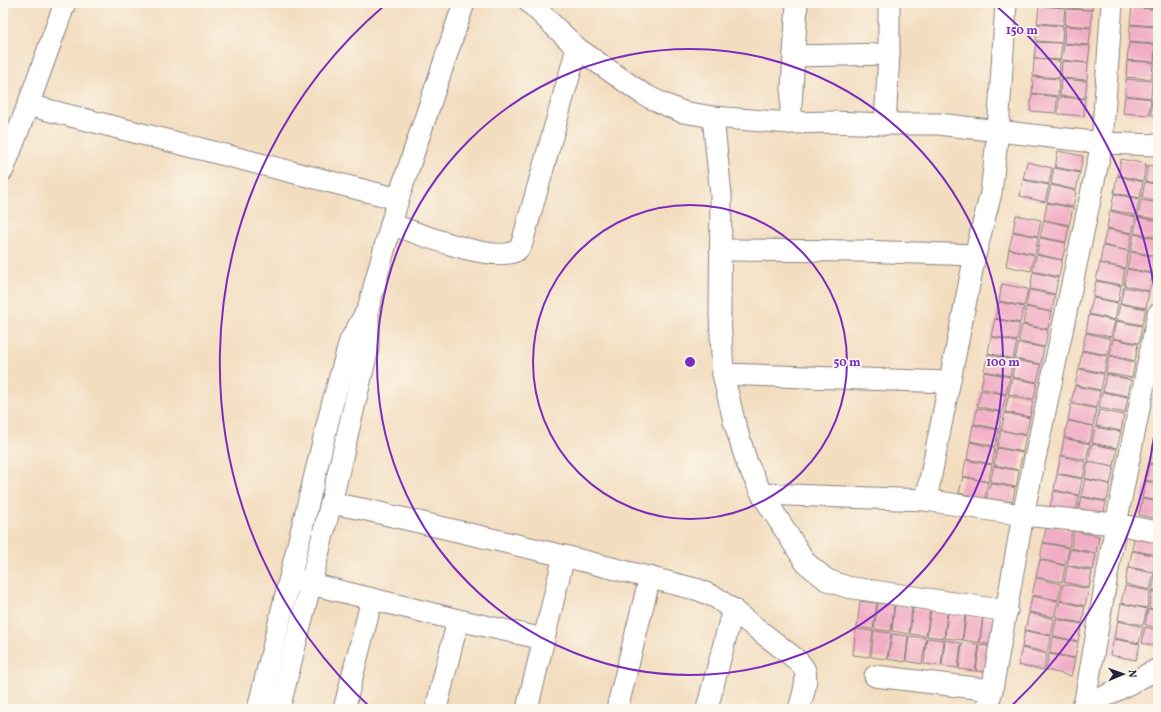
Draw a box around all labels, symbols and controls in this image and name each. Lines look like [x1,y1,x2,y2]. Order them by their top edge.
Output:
text: 150 m [1006,23,1038,39]
centre of rings [683,355,697,369]
text: 50 m [833,355,861,371]
text: 100 m [986,355,1020,371]
north arrow [1103,654,1143,694]
text: N [1124,669,1139,678]

